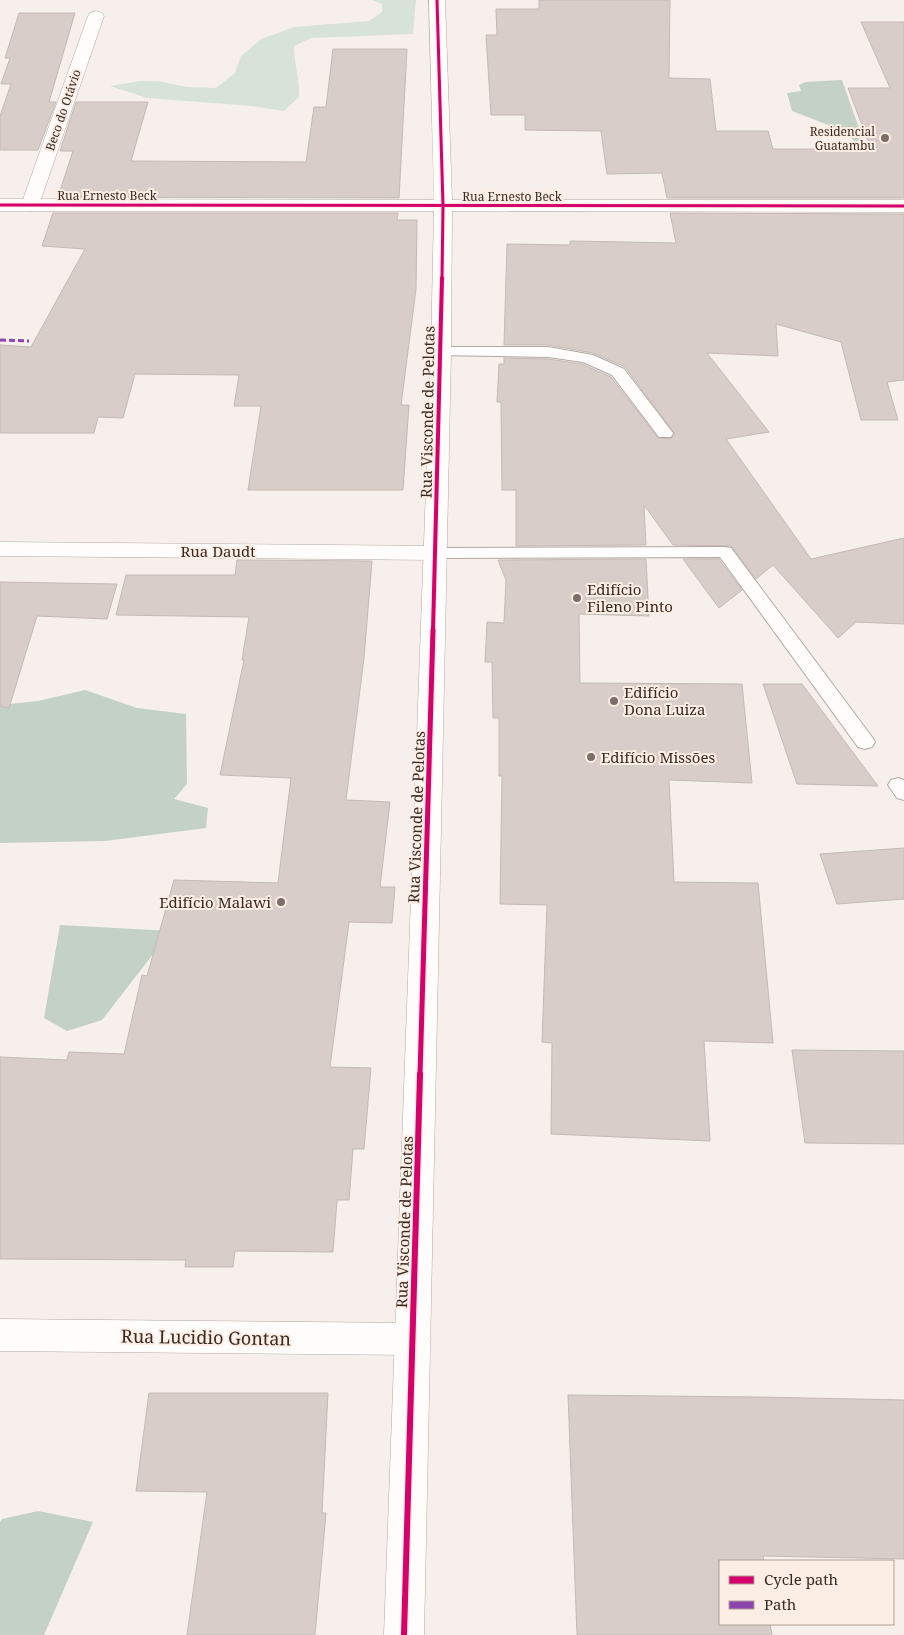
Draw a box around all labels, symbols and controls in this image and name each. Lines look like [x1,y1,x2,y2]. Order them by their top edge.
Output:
street label: Beco do Otávio [41,67,85,153]
place label: Residencial Guatambu [810,123,875,154]
marker: Residencial Guatambu [879,132,891,144]
street label: Rua Ernesto Beck [57,187,158,204]
street label: Rua Ernesto Beck [462,188,563,205]
street label: Rua Visconde de Pelotas [415,325,439,498]
street label: Rua Daudt [180,541,256,561]
place label: Edifício Fileno Pinto [587,579,673,616]
marker: Edifício Fileno Pinto [571,592,583,604]
place label: Edifício Dona Luiza [624,682,705,719]
marker: Edifício Dona Luiza [608,695,620,707]
street label: Rua Visconde de Pelotas [403,730,429,903]
place label: Edifício Missões [601,747,716,767]
marker: Edifício Missões [585,751,597,763]
place label: Edifício Malawi [159,892,271,912]
marker: Edifício Malawi [275,896,287,908]
street label: Rua Visconde de Pelotas [391,1135,417,1308]
street label: Rua Lucidio Gontan [121,1324,292,1350]
legend [719,1560,894,1625]
text: Cycle path [764,1569,839,1589]
text: Path [764,1594,797,1614]

